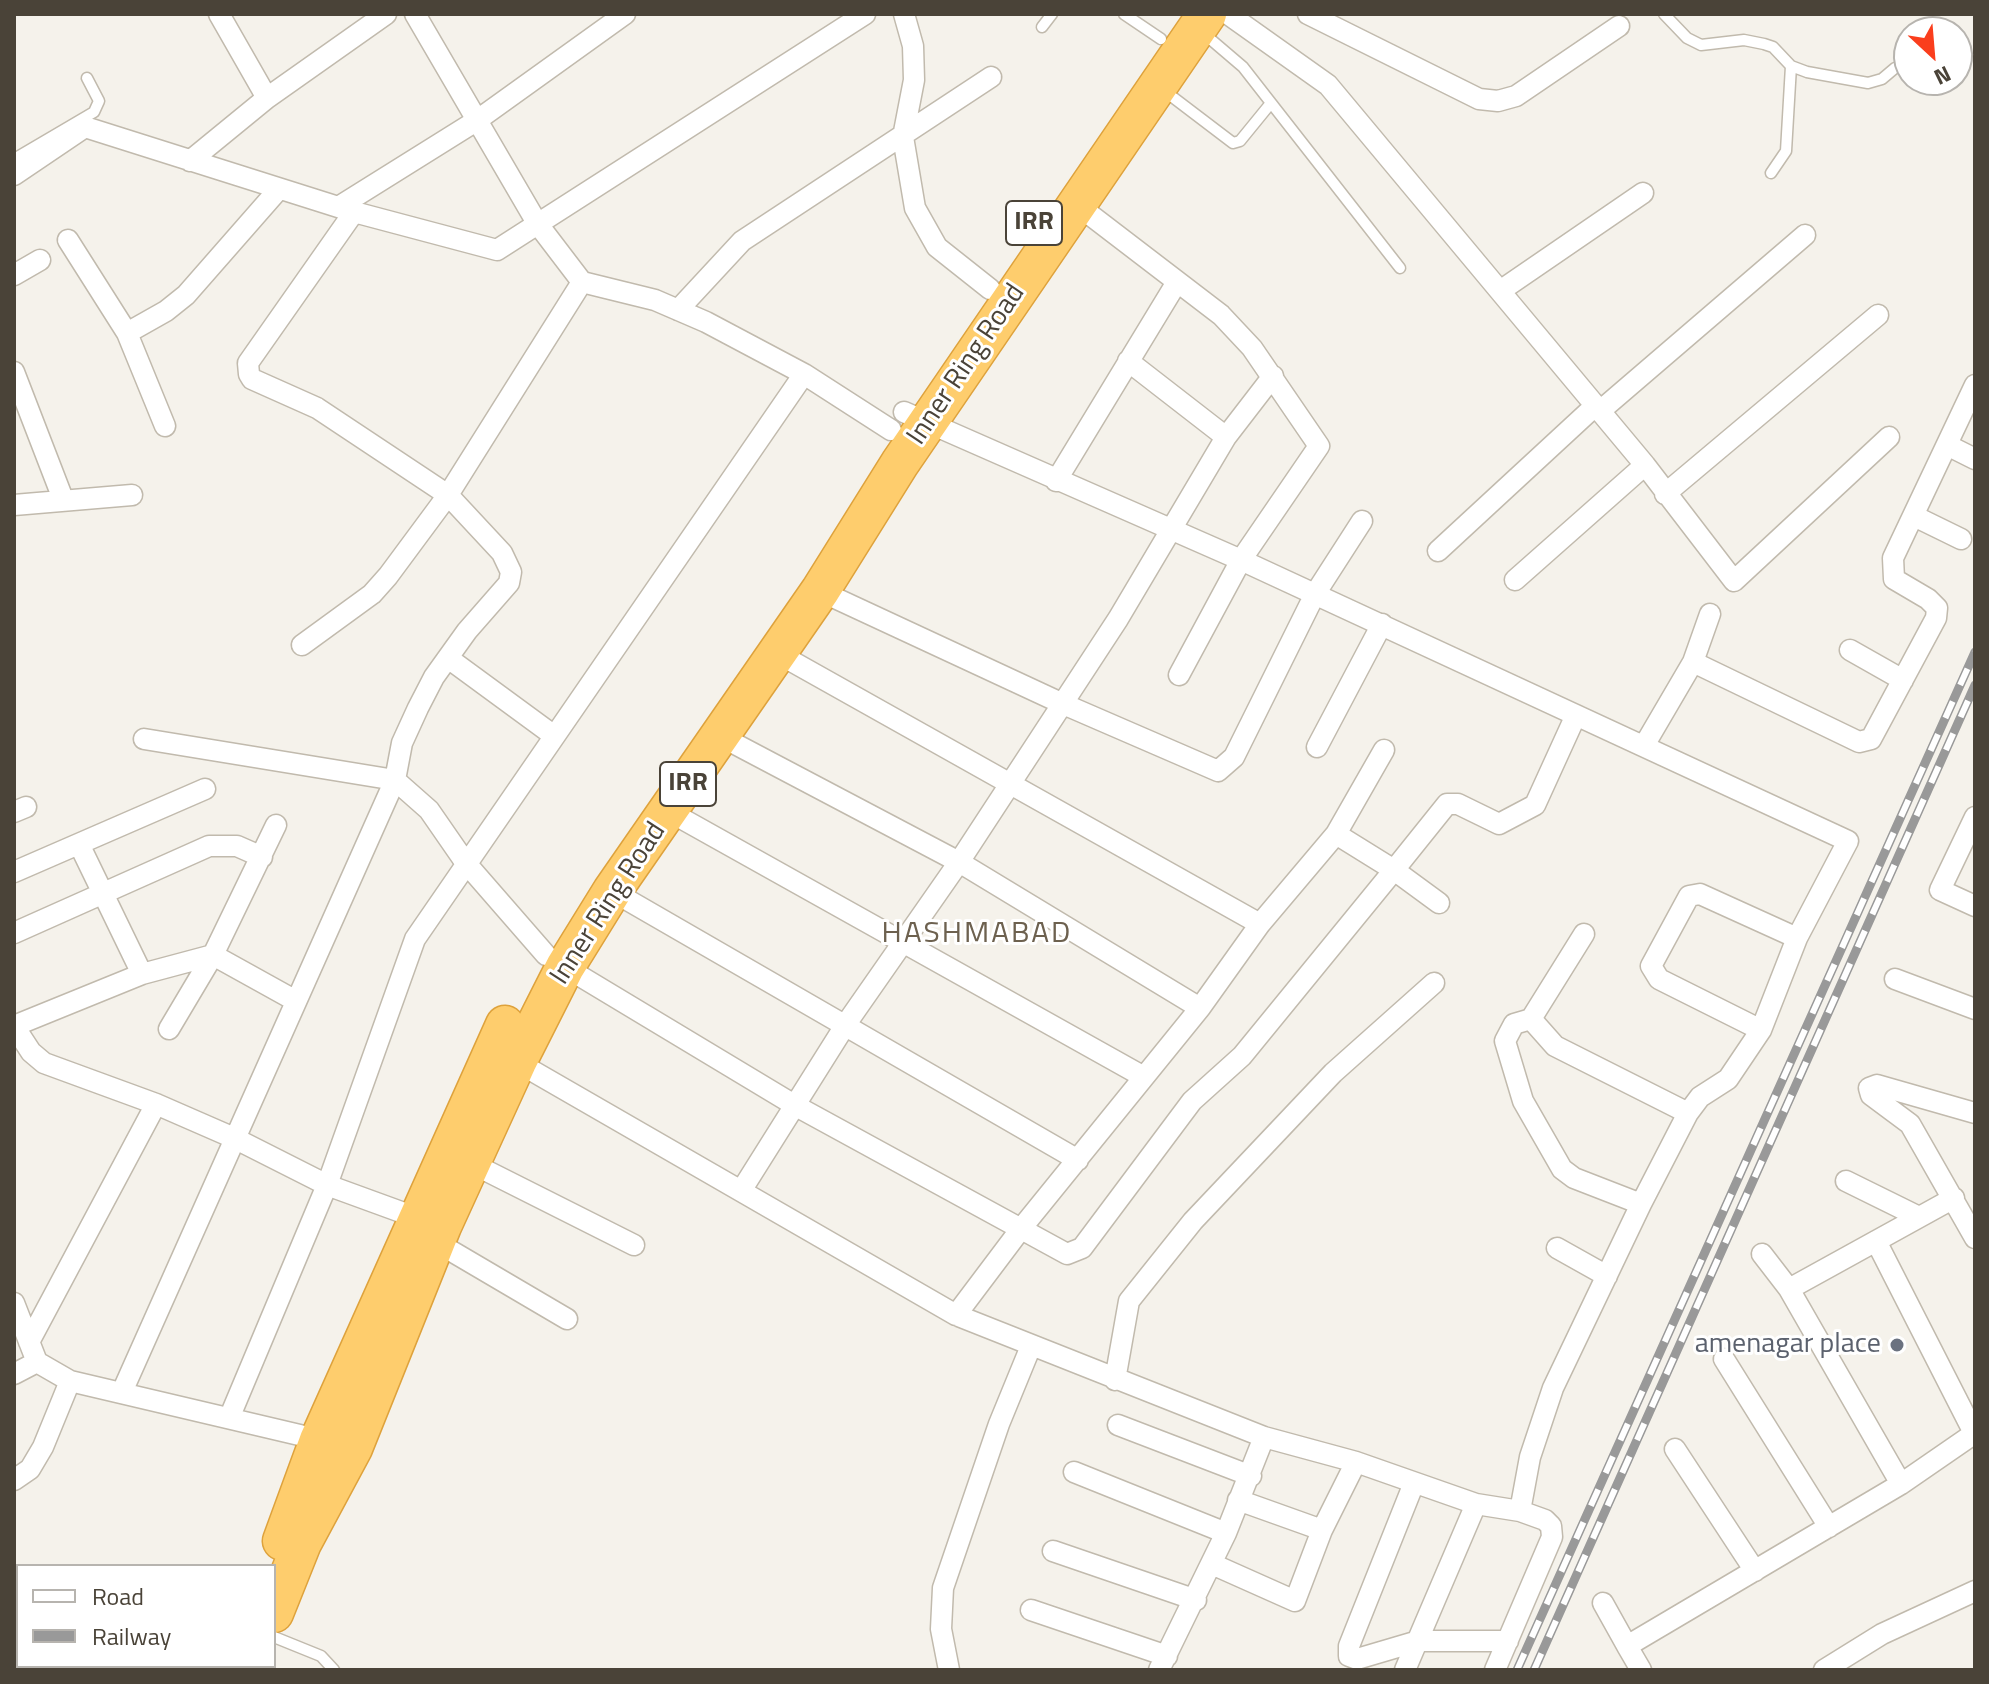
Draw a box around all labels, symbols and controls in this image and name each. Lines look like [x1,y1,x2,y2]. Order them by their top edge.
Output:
north arrow [1893,16,1973,96]
text: N [1928,57,1957,94]
road number: IRR [1006,201,1062,245]
street label: Inner Ring Road [901,278,1033,452]
road number: IRR [660,762,716,806]
street label: Inner Ring Road [544,817,674,991]
district label: HASHMABAD [882,917,1072,953]
place label: amenagar place [1695,1328,1881,1362]
marker: amenagar place [1888,1336,1906,1354]
legend [16,1564,276,1668]
text: Road [92,1578,144,1614]
text: Railway [92,1618,171,1654]

